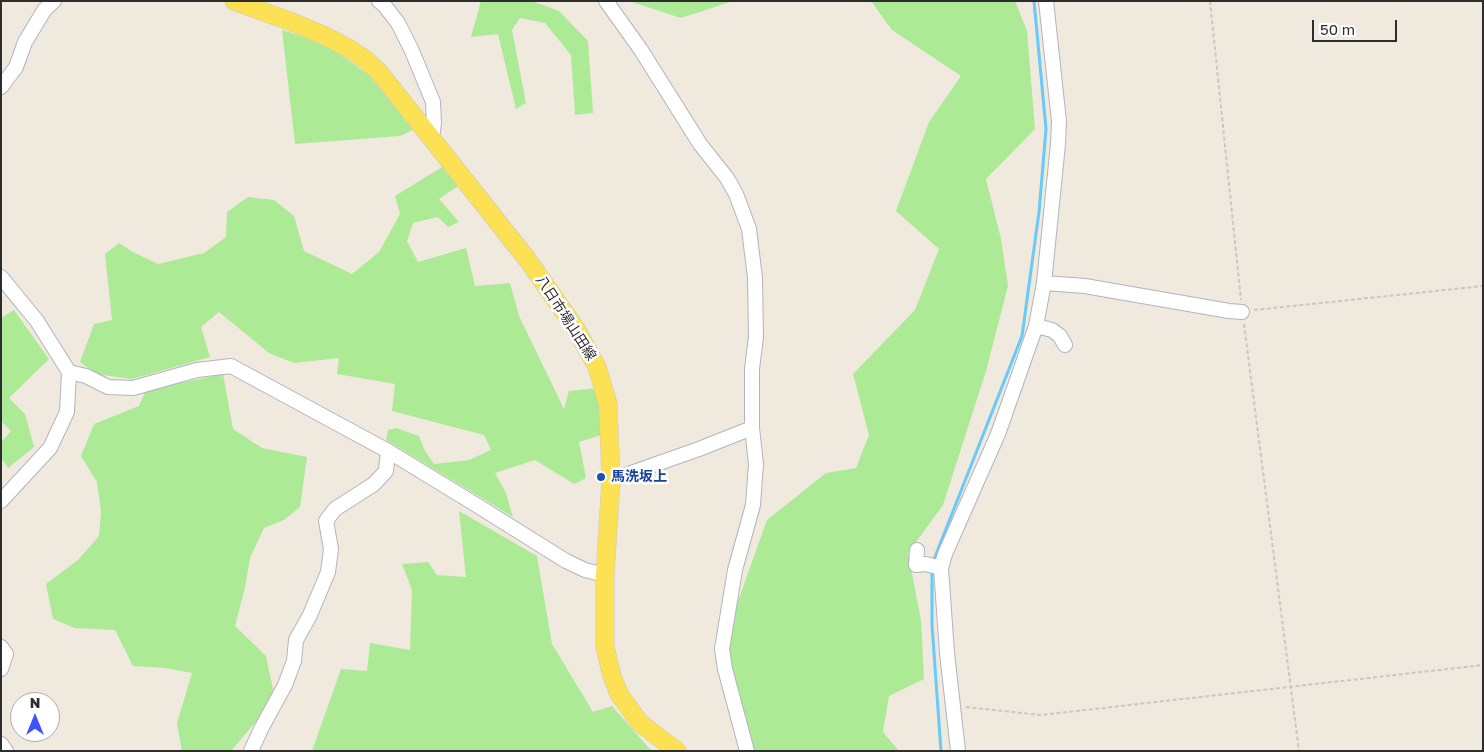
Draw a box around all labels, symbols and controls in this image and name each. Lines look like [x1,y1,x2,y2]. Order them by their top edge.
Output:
scale bar [1314,10,1399,42]
text: 50 m [1320,20,1355,38]
street label: 八日市場山田線 [532,272,600,364]
place label: 馬洗坂上 [611,469,667,485]
marker: 馬洗坂上 [595,471,607,483]
north arrow [10,692,60,742]
text: N [30,694,40,711]

